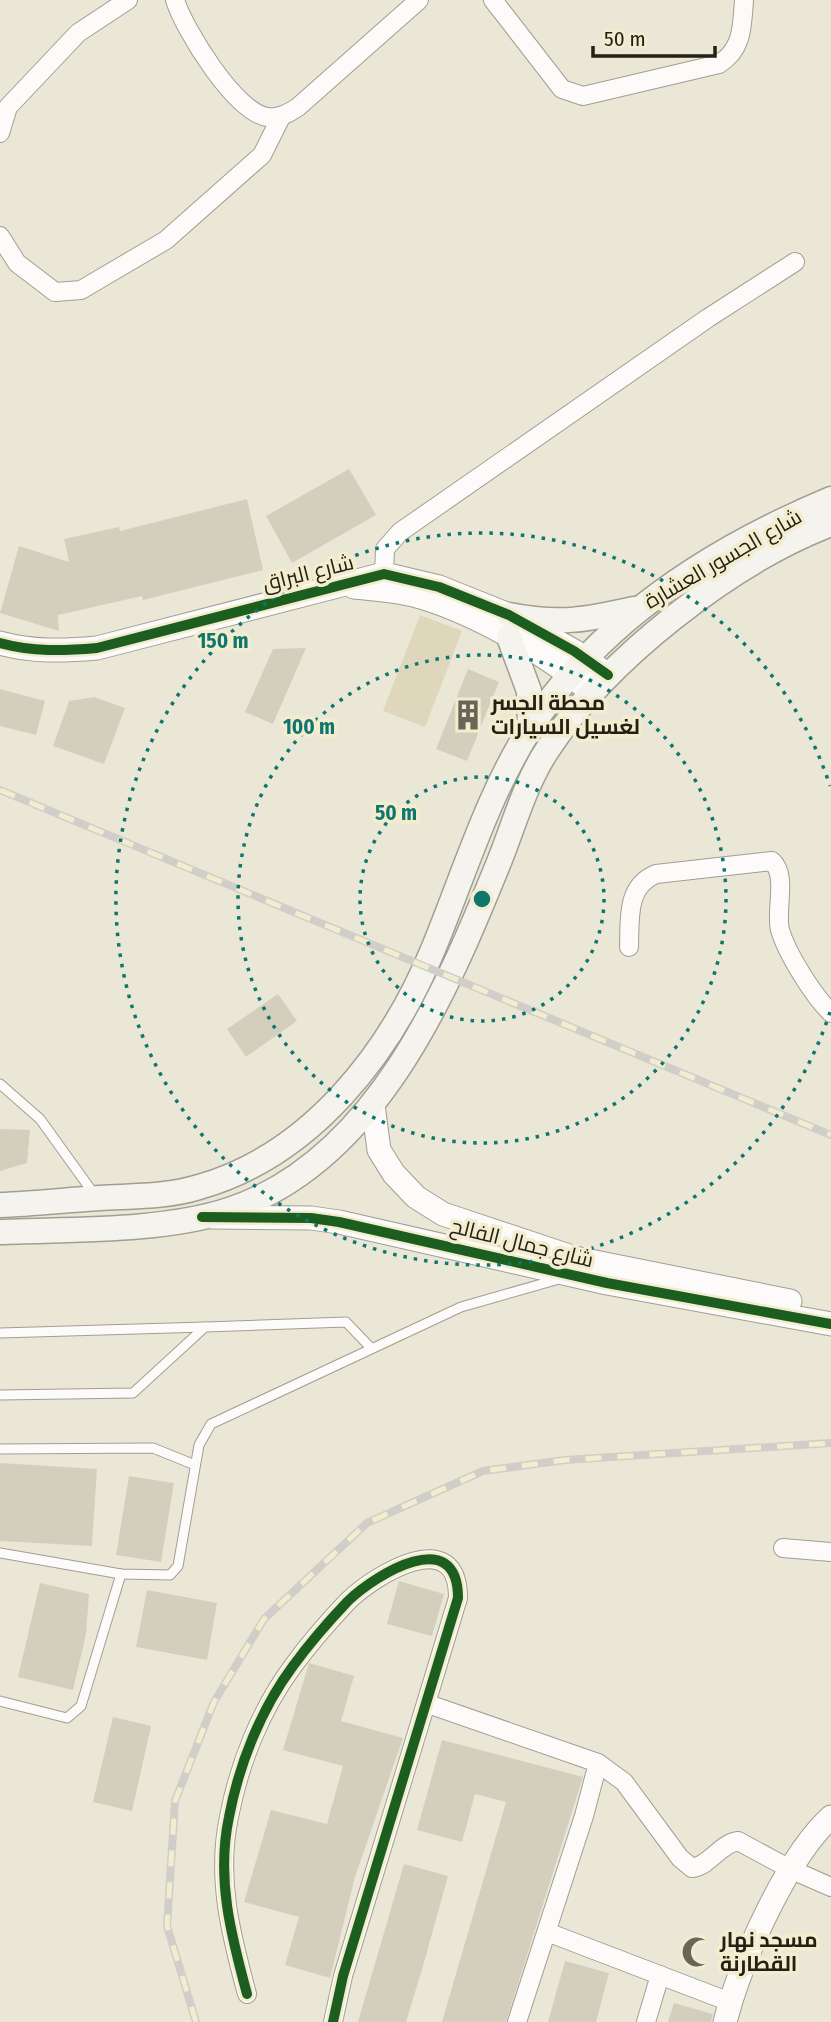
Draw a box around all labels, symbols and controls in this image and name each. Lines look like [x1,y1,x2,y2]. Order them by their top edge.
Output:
scale bar [593,14,716,58]
text: 50 m [604,26,646,52]
street label: شارع الجسور العشارة [640,503,807,615]
street label: شارع البراق [260,549,357,598]
text: 150 m [197,628,249,654]
place label: محطة الجسر لغسيل السيارات [490,690,640,740]
building icon: محطة الجسر لغسيل السيارات [451,698,485,732]
text: 100 m [283,714,335,740]
text: 50 m [375,800,417,826]
centre of rings [470,887,494,911]
street label: شارع جمال الفالح [448,1213,596,1274]
place label: مسجد نهار القطارنة [719,1927,818,1977]
mosque icon: مسجد نهار القطارنة [680,1935,714,1969]

